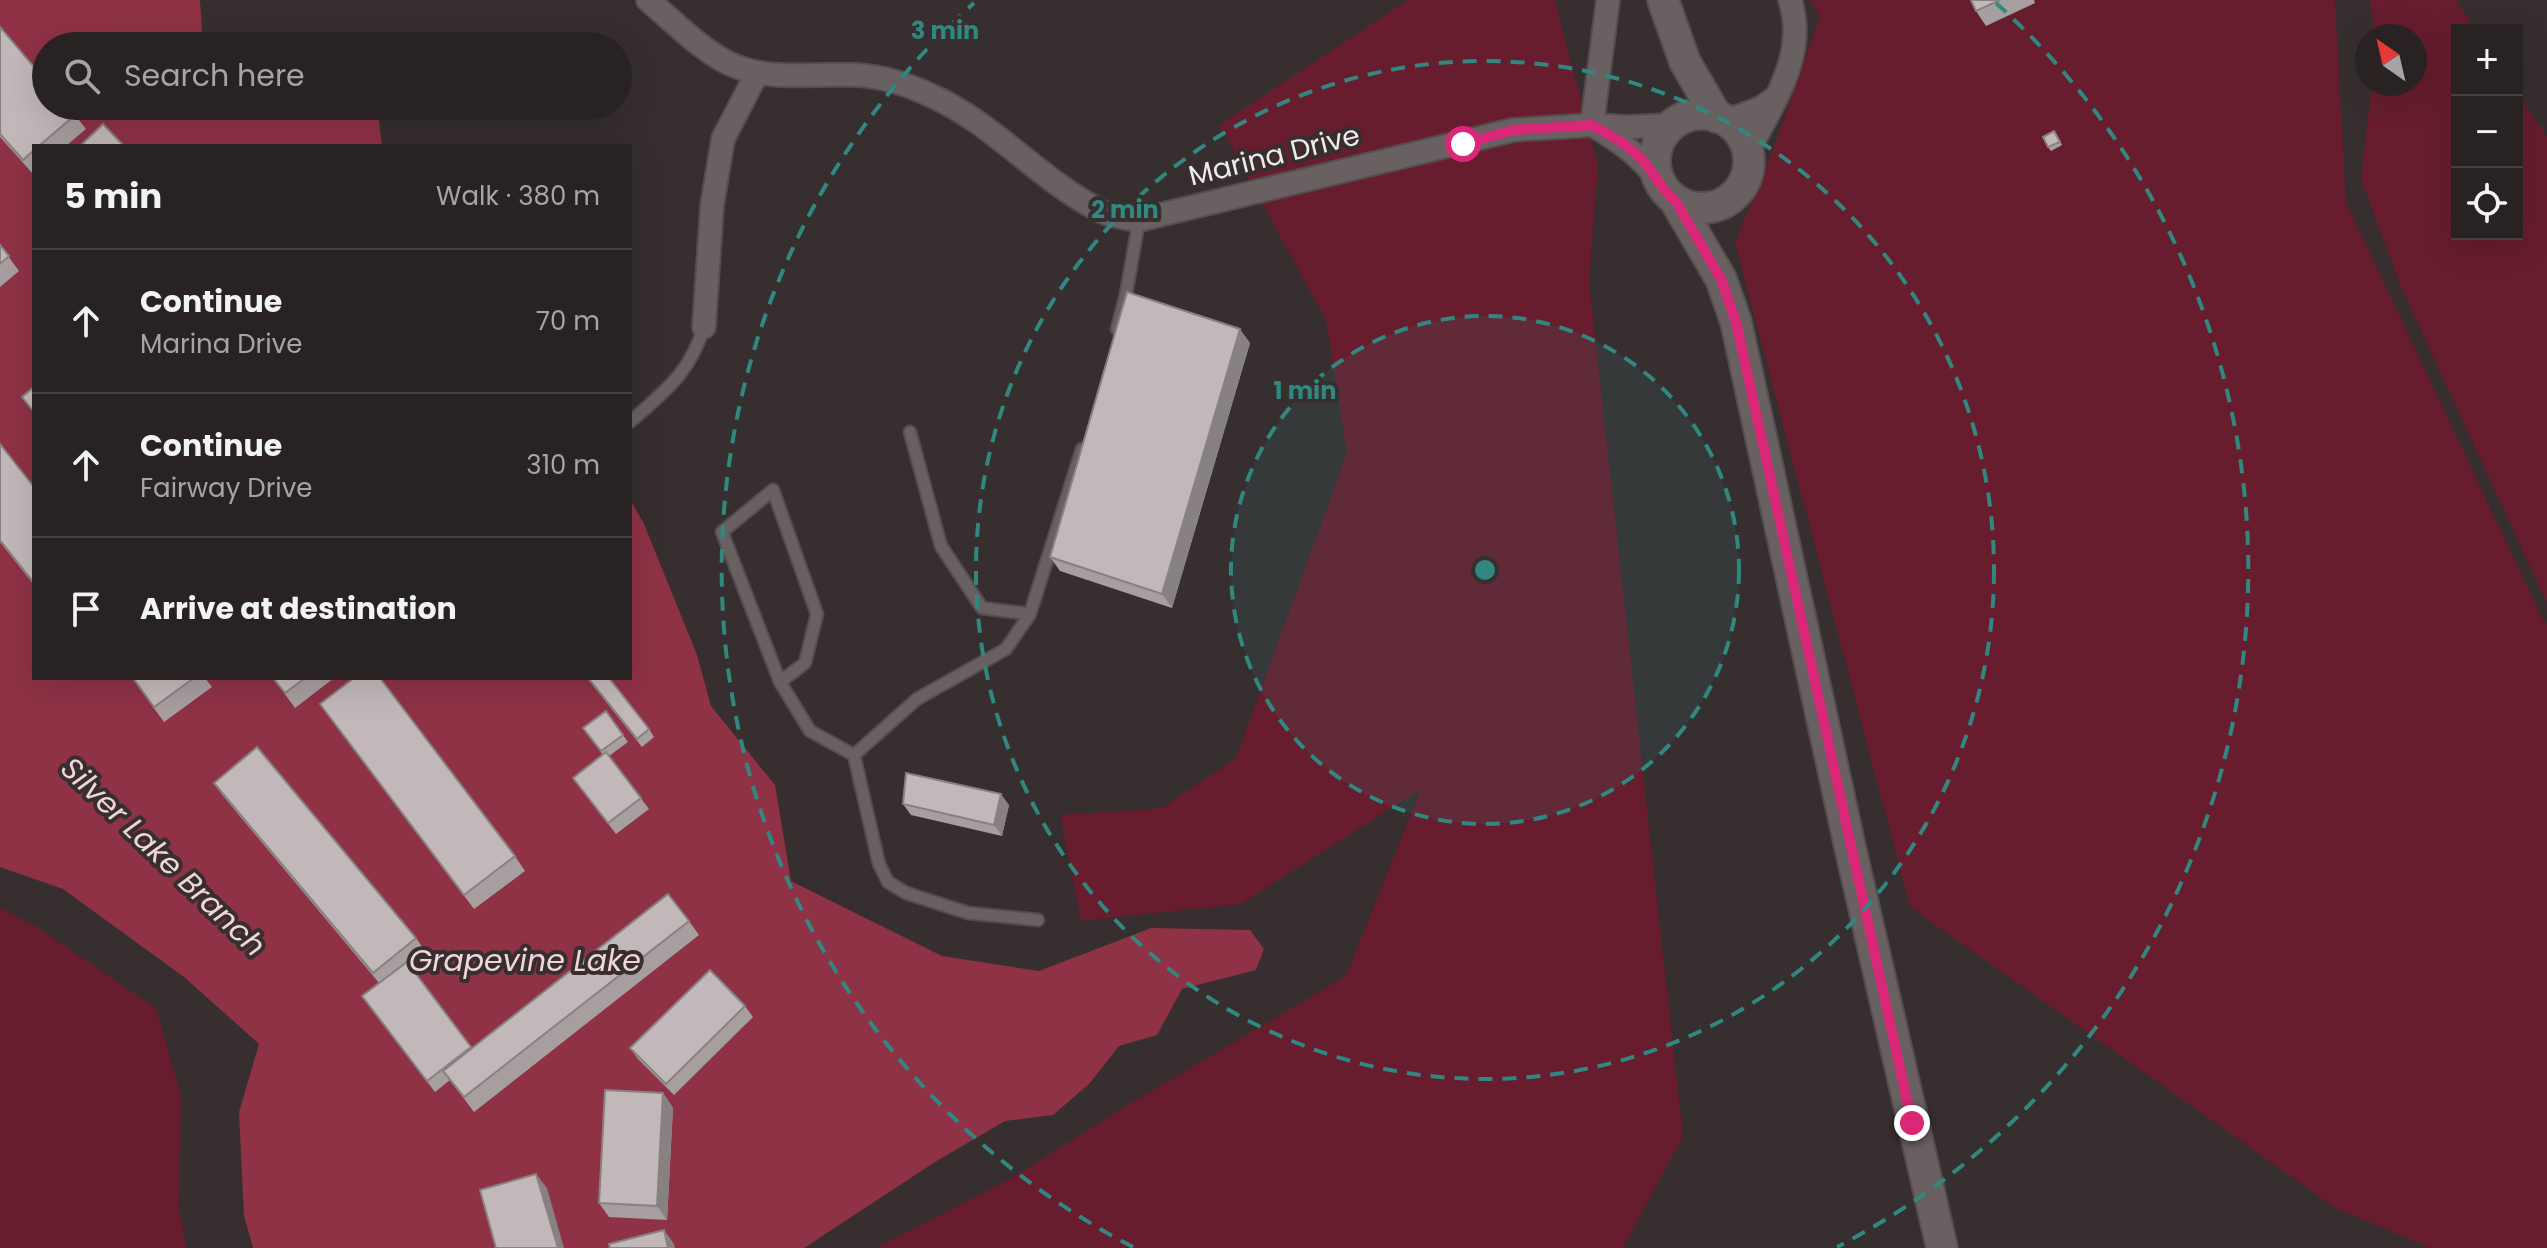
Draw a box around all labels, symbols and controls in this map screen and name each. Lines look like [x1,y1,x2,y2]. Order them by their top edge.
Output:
text: 3 min [911,14,979,47]
north arrow [2355,24,2427,96]
map controls [2451,24,2523,240]
button: + [2451,24,2523,96]
search box [32,32,632,120]
icon: search [60,54,104,98]
text: Search here [124,54,305,97]
button: − [2451,96,2523,168]
street label: Marina Drive [1185,115,1364,196]
route start [1445,126,1481,162]
button: locate [2451,168,2523,240]
text: 5 min [64,172,162,220]
text: Walk · 380 m [436,178,600,214]
text: 2 min [1091,193,1159,226]
text: Continue [140,280,282,323]
icon: ahead [64,299,108,343]
text: 70 m [536,303,600,339]
text: Marina Drive [140,326,302,362]
text: 1 min [1274,374,1336,407]
text: Continue [140,424,282,467]
icon: ahead [64,443,108,487]
text: 310 m [526,447,600,483]
text: Fairway Drive [140,470,312,506]
centre of rings [1471,556,1499,584]
icon: arrive [64,587,108,631]
text: Arrive at destination [140,587,457,630]
water label: Silver Lake Branch [51,747,276,966]
water label: Grapevine Lake [409,939,641,982]
route end [1894,1105,1930,1141]

